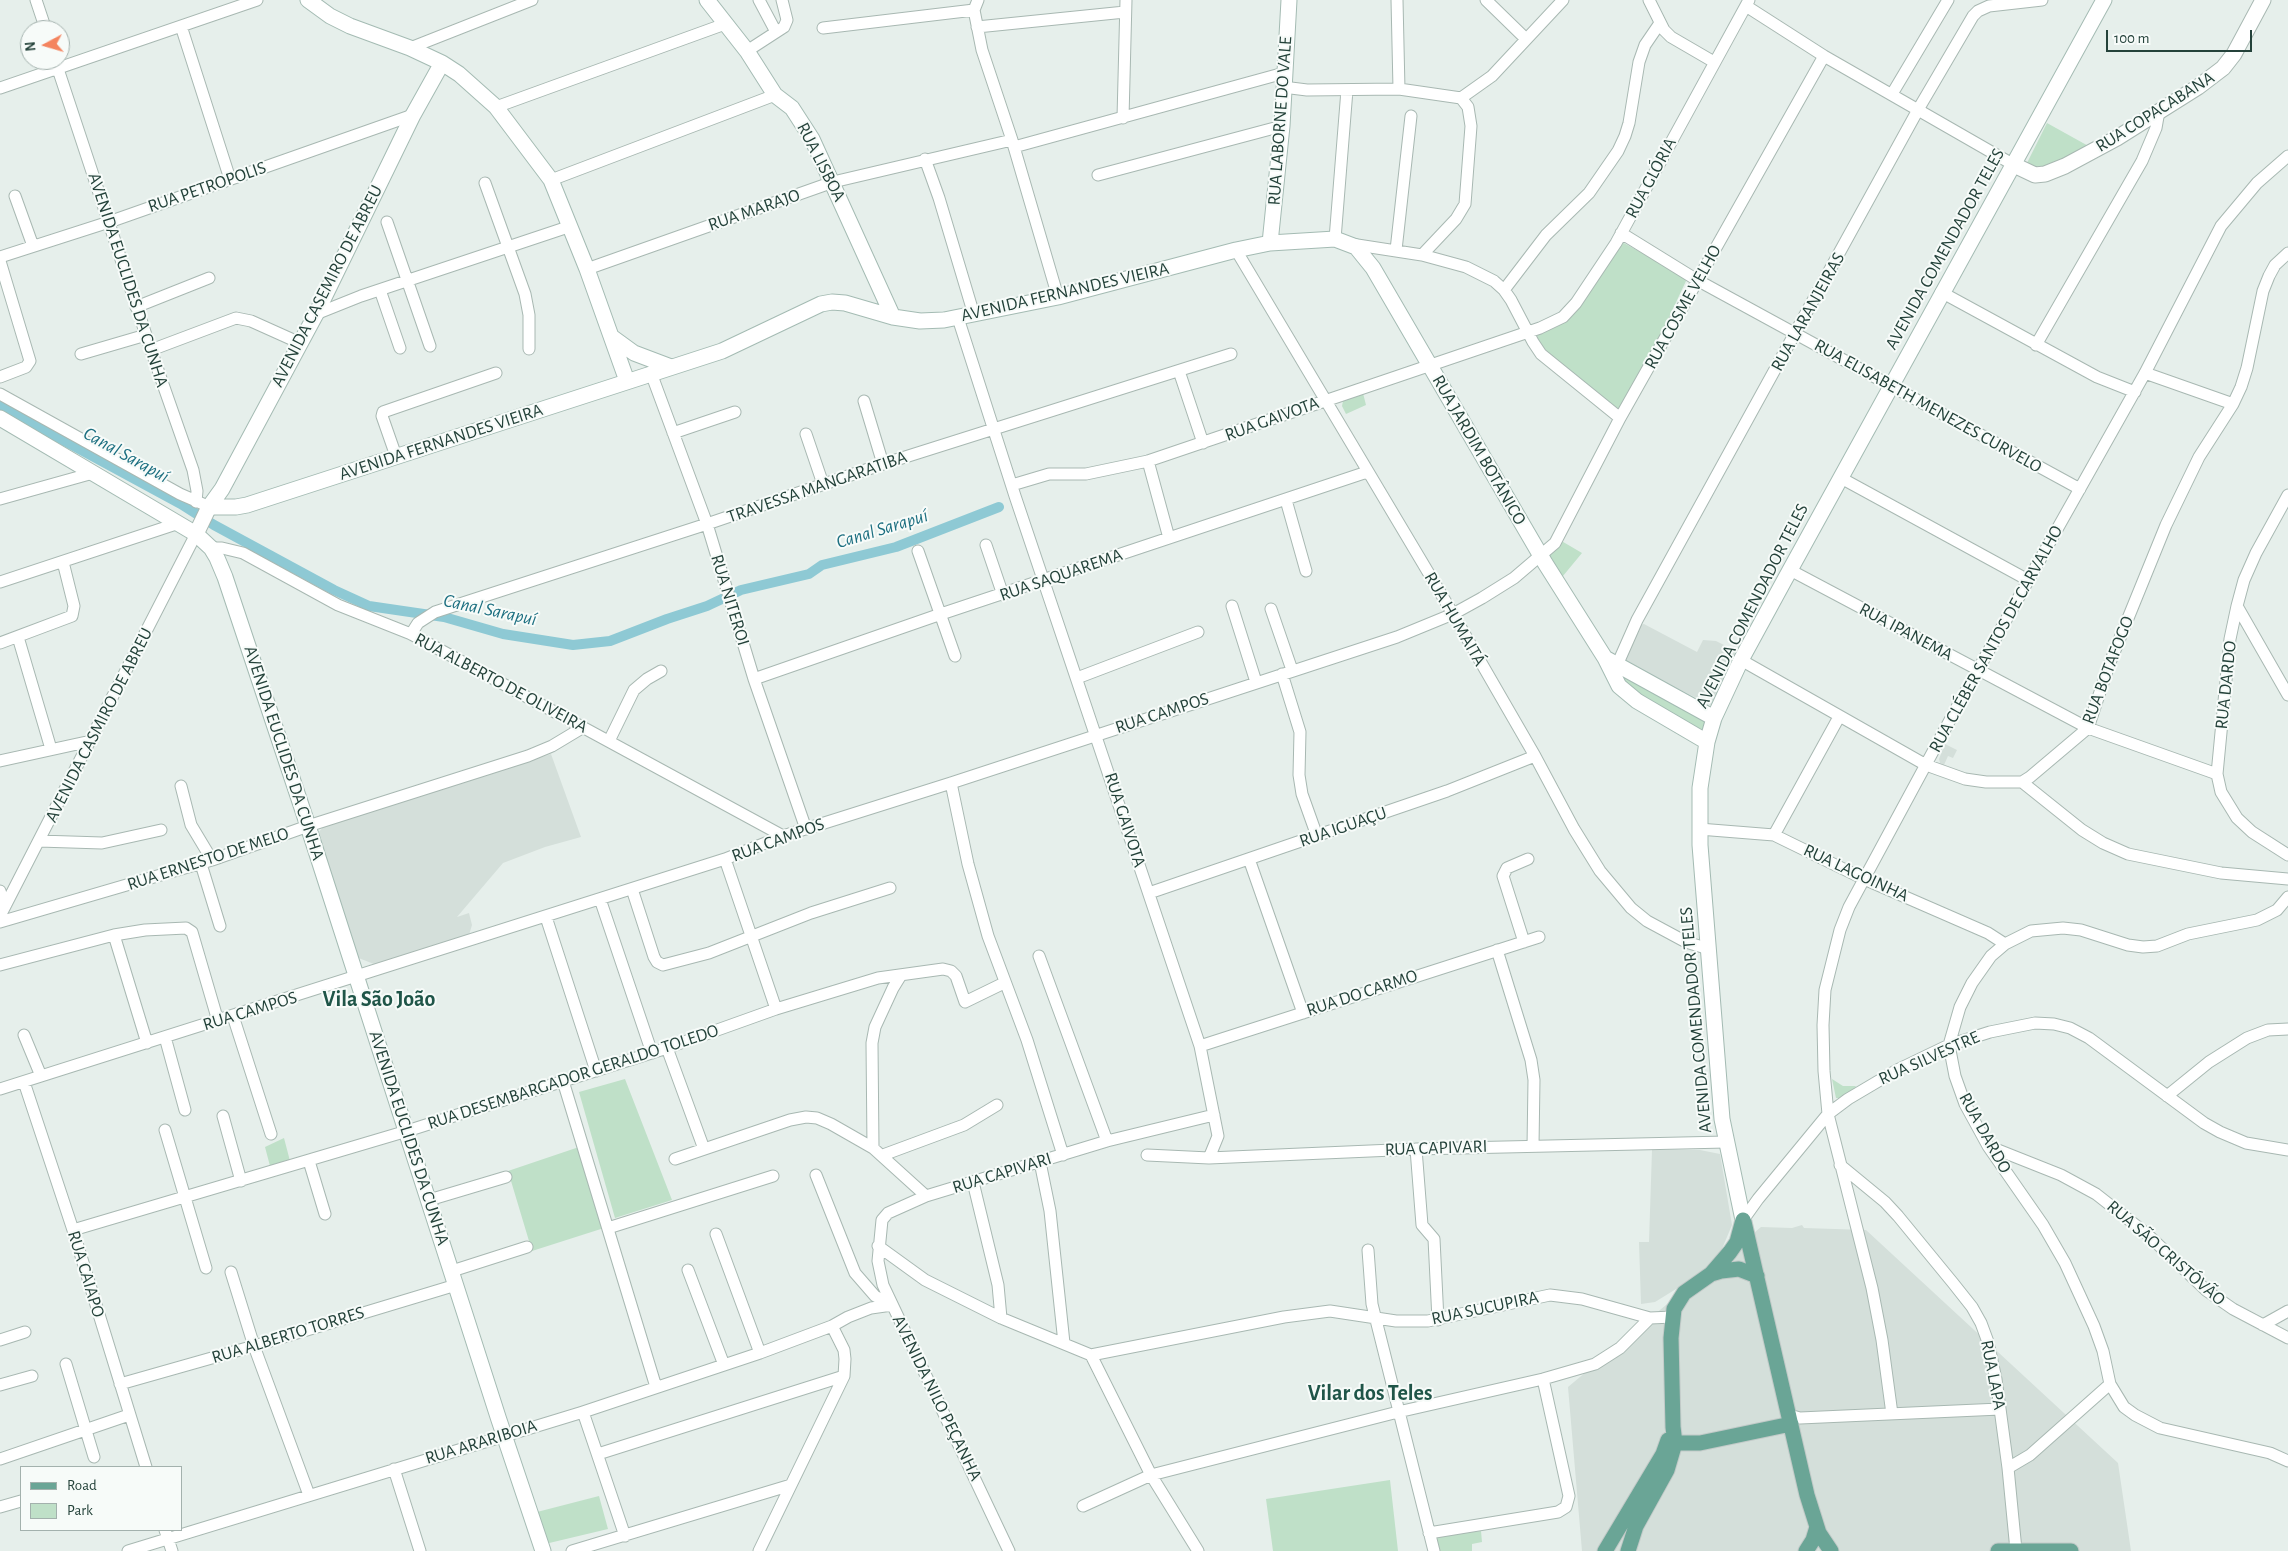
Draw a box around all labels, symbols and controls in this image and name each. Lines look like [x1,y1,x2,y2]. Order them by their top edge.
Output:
north arrow [20,20,70,70]
scale bar [2108,20,2254,52]
text: 100 m [2114,31,2149,46]
street label: RUA LABORNE DO VALE [1263,36,1297,206]
text: N [24,41,39,52]
street label: RUA COPACABANA [2092,67,2218,157]
street label: RUA LISBOA [792,119,850,205]
street label: RUA GLÓRIA [1621,134,1681,222]
street label: AVENIDA COMENDADOR TELES [1881,145,2009,353]
street label: RUA PETROPOLIS [145,157,269,217]
street label: AVENIDA EUCLIDES DA CUNHA [83,170,173,390]
street label: AVENIDA CASEMIRO DE ABREU [266,181,388,391]
street label: RUA MARAJO [705,184,803,236]
street label: RUA COSME VELHO [1640,241,1726,373]
street label: RUA LARANJEIRAS [1766,249,1850,375]
street label: AVENIDA FERNANDES VIEIRA [959,258,1171,326]
street label: RUA ELISABETH MENEZES CURVELO [1810,334,2046,478]
street label: RUA JARDIM BOTÂNICO [1427,371,1531,529]
street label: RUA GAIVOTA [1222,392,1322,446]
street label: AVENIDA FERNANDES VIEIRA [336,399,546,485]
water label: Canal Sarapuí [79,422,173,488]
street label: TRAVESSA MANGARATIBA [724,446,910,528]
street label: AVENIDA COMENDADOR TELES [1691,500,1813,712]
water label: Canal Sarapuí [833,504,931,554]
street label: RUA CLÉBER SANTOS DE CARVALHO [1924,522,2068,756]
street label: RUA SAQUAREMA [997,544,1125,606]
street label: RUA NITEROI [706,552,754,648]
street label: RUA HUMAITÁ [1419,568,1491,670]
water label: Canal Sarapuí [441,589,539,631]
street label: RUA IPANEMA [1855,598,1957,666]
street label: RUA BOTAFOGO [2077,613,2139,727]
street label: AVENIDA CASMIRO DE ABREU [40,624,158,826]
street label: RUA ALBERTO DE OLIVEIRA [411,628,591,738]
street label: RUA DARDO [2211,640,2241,730]
street label: AVENIDA EUCLIDES DA CUNHA [239,643,329,863]
street label: RUA CAMPOS [1112,688,1212,738]
street label: RUA GAIVOTA [1100,770,1150,870]
street label: RUA IGUAÇU [1296,802,1390,852]
street label: RUA CAMPOS [729,813,827,867]
street label: RUA ERNESTO DE MELO [124,823,292,895]
street label: RUA LAGOINHA [1800,839,1912,907]
street label: AVENIDA COMENDADOR TELES [1675,906,1717,1134]
street label: RUA DO CARMO [1304,965,1420,1021]
street label: RUA CAMPOS [200,986,300,1036]
district label: Vila São João [323,986,435,1012]
street label: RUA DESEMBARGADOR GERALDO TOLEDO [425,1020,721,1134]
street label: RUA SILVESTRE [1875,1026,1983,1090]
street label: AVENIDA EUCLIDES DA CUNHA [364,1028,454,1248]
street label: RUA DARDO [1954,1089,2016,1177]
street label: RUA CAPIVARI [1384,1135,1488,1161]
street label: RUA CAPIVARI [950,1148,1054,1198]
street label: RUA SÃO CRISTÓVÃO [2102,1196,2230,1310]
street label: RUA CAIAPO [63,1228,109,1320]
street label: RUA SUCUPIRA [1429,1286,1541,1330]
street label: RUA ALBERTO TORRES [209,1301,367,1369]
street label: AVENIDA NILO PEÇANHA [887,1312,987,1484]
street label: RUA LAPA [1976,1338,2010,1412]
district label: Vilar dos Teles [1308,1380,1432,1406]
street label: RUA ARARIBOIA [422,1415,540,1469]
legend [20,1466,182,1531]
text: Road [67,1478,97,1493]
text: Park [67,1503,93,1518]

